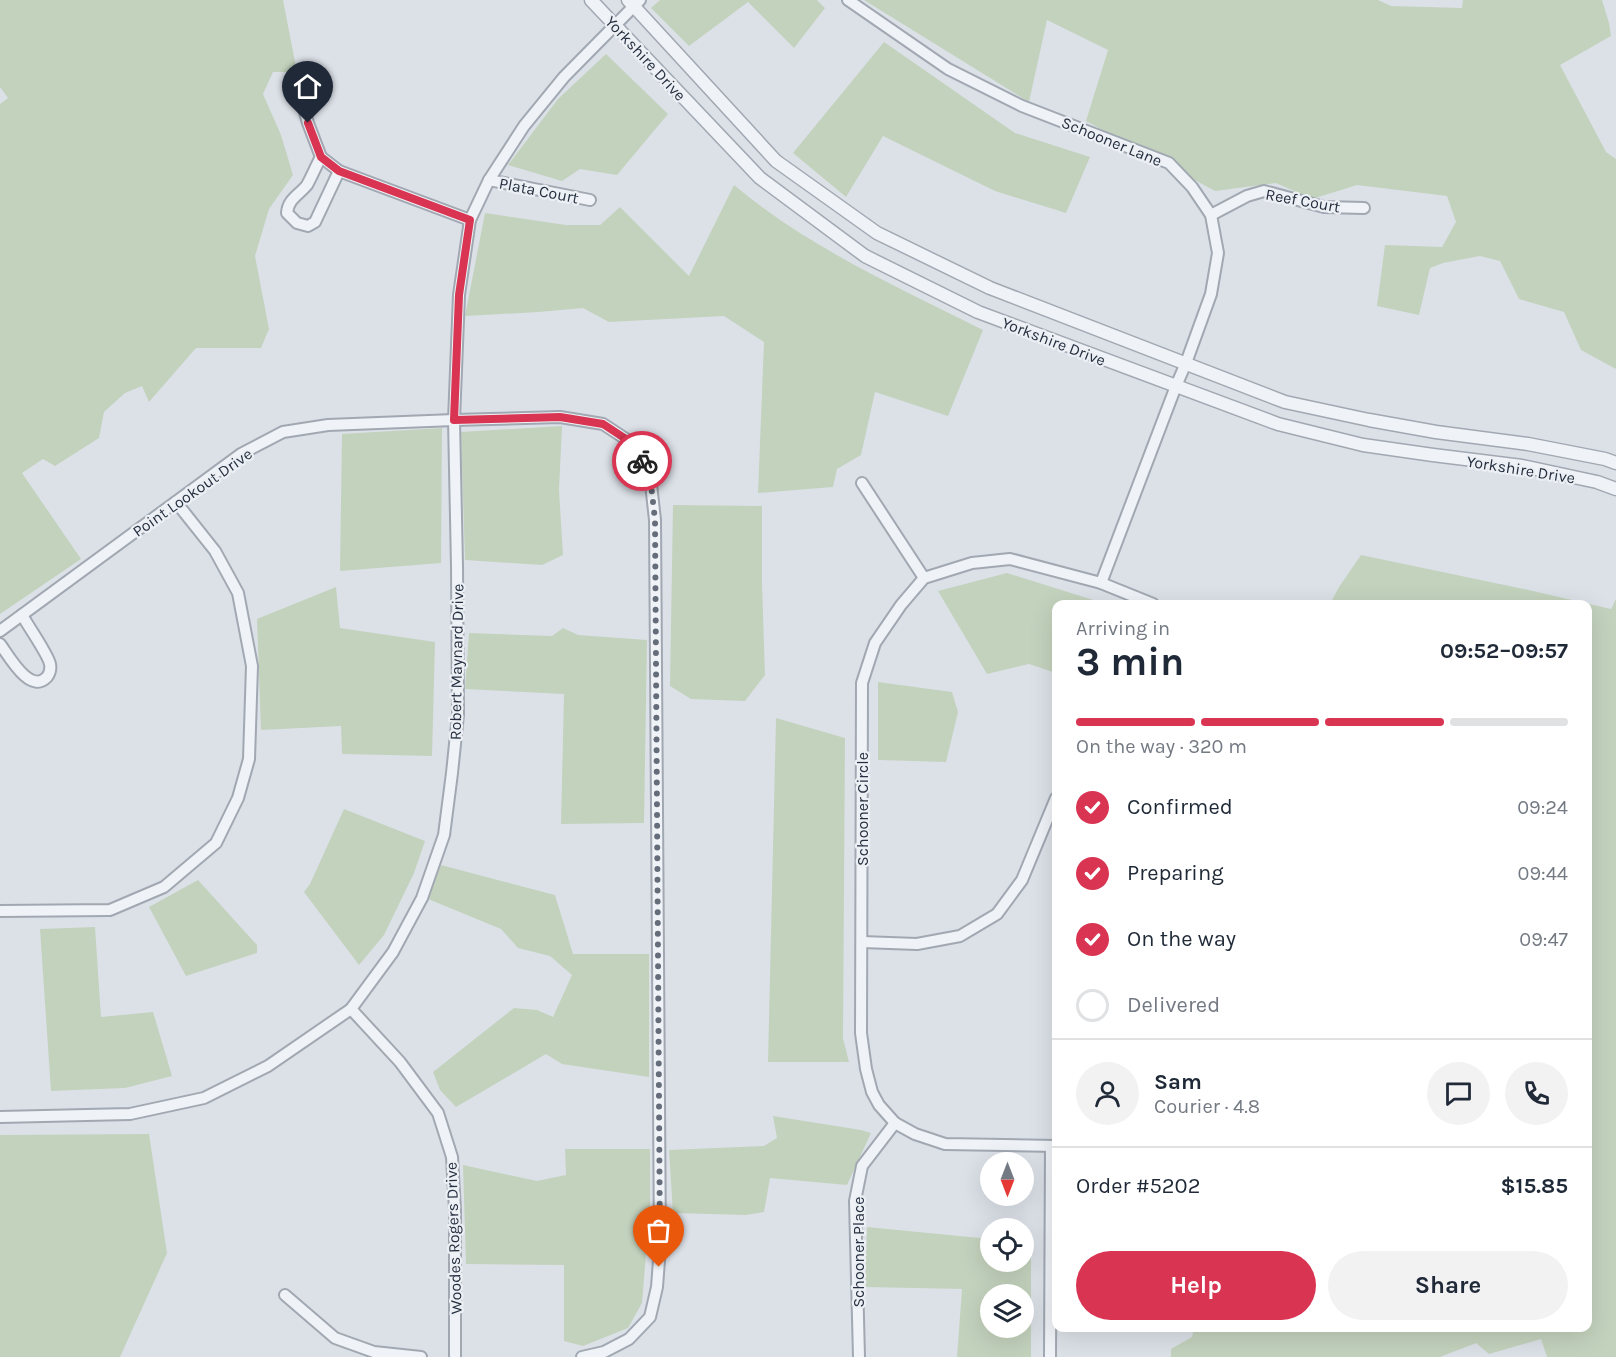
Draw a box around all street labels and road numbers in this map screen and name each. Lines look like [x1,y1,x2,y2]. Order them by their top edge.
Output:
street label: Yorkshire Drive [601,12,690,105]
street label: Schooner Lane [1059,113,1165,170]
street label: Plata Court [497,173,580,208]
street label: Reef Court [1264,185,1342,216]
street label: Yorkshire Drive [999,313,1108,370]
street label: Point Lookout Drive [129,444,256,541]
street label: Yorkshire Drive [1465,452,1576,487]
street label: Robert Maynard Drive [446,584,467,740]
street label: Schooner Circle [853,752,872,866]
street label: Woodes Rogers Drive [441,1162,466,1314]
street label: Schooner Place [849,1196,868,1308]

